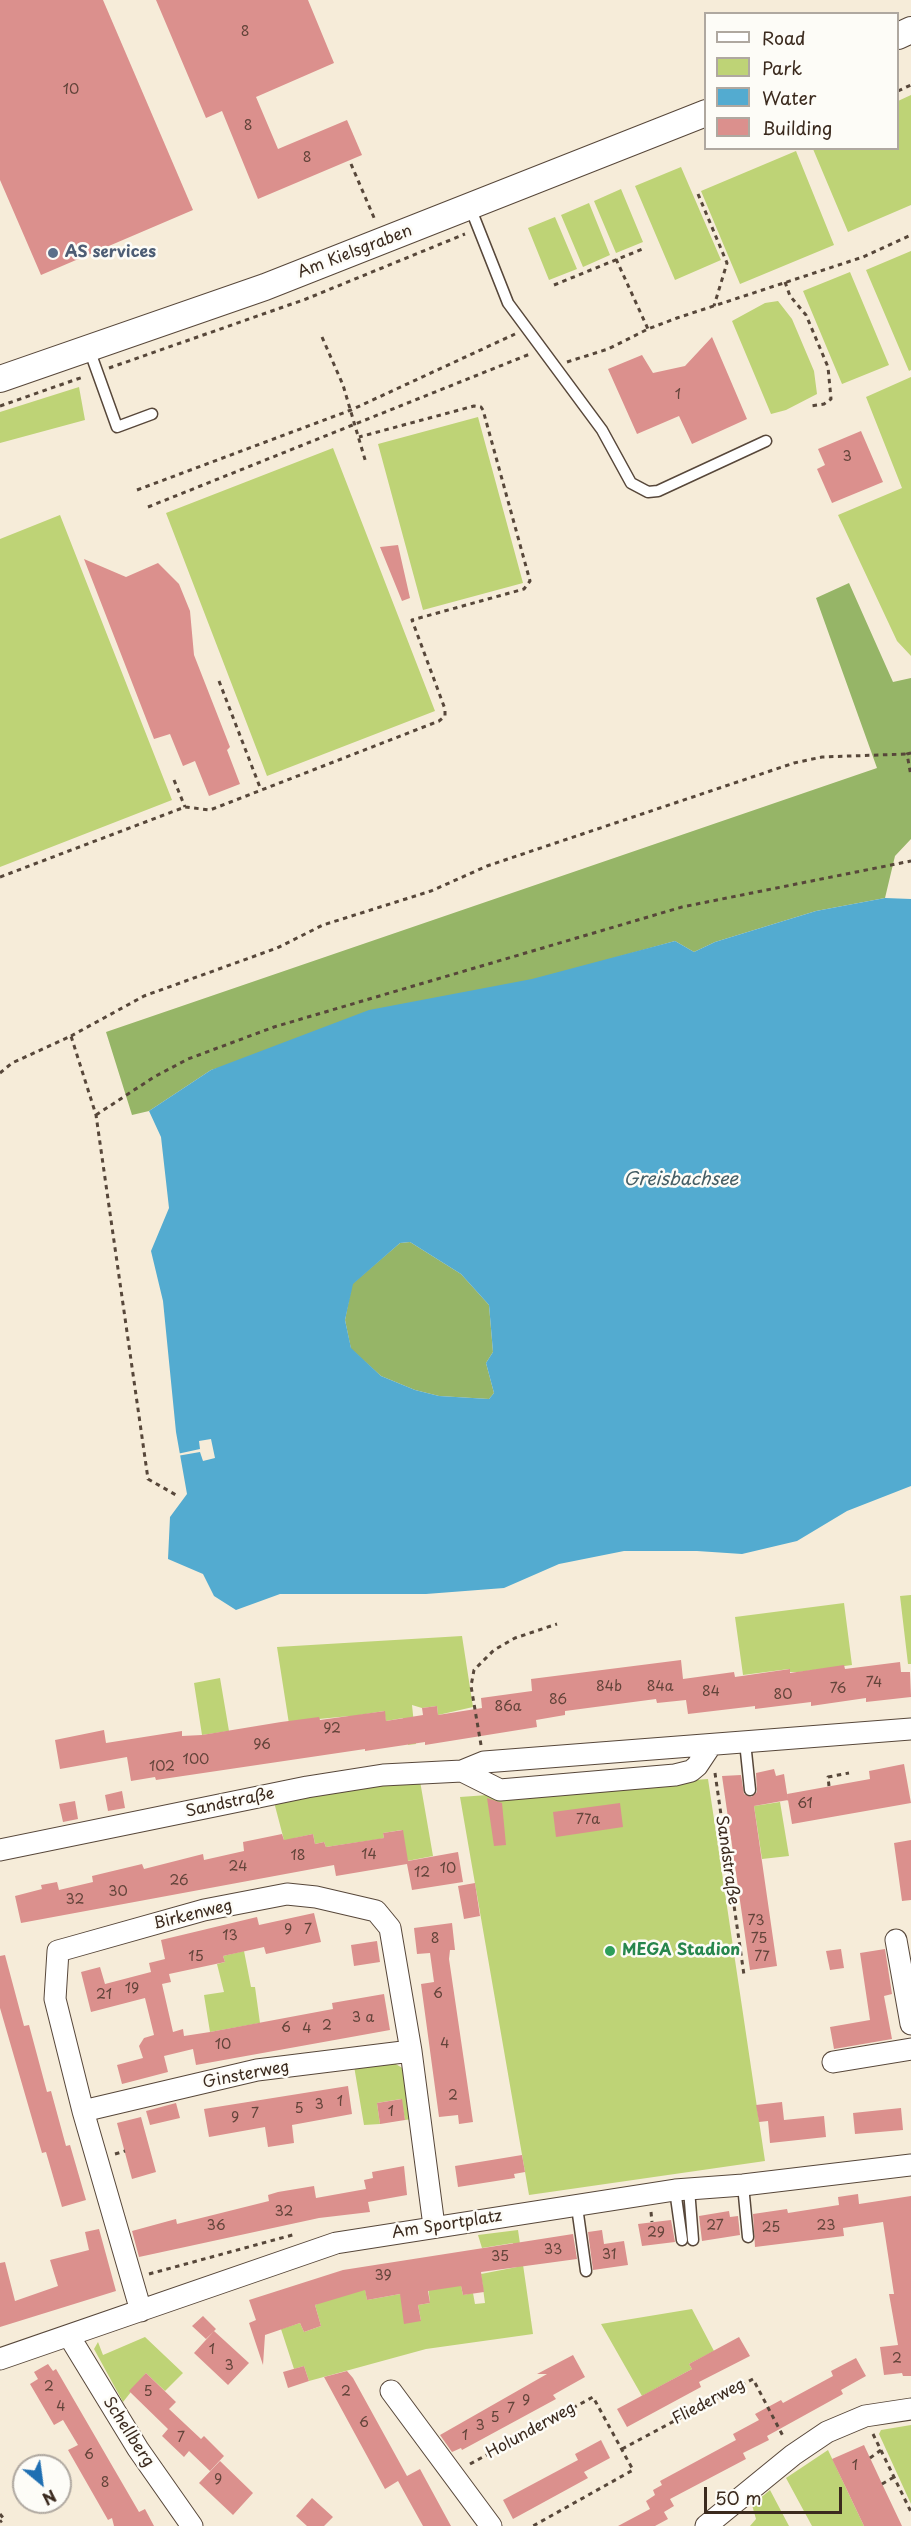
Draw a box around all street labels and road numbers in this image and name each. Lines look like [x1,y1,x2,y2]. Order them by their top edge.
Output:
street label: Am Kielsgraben [295,221,415,283]
street label: Sandstraße [184,1784,276,1822]
street label: Sandstraße [711,1814,743,1906]
street label: Birkenweg [152,1896,234,1934]
street label: Ginsterweg [201,2057,291,2093]
street label: Am Sportplatz [391,2207,503,2243]
street label: Fliederweg [669,2375,749,2429]
street label: Schellberg [98,2393,158,2471]
street label: Holunderweg [483,2399,579,2463]

